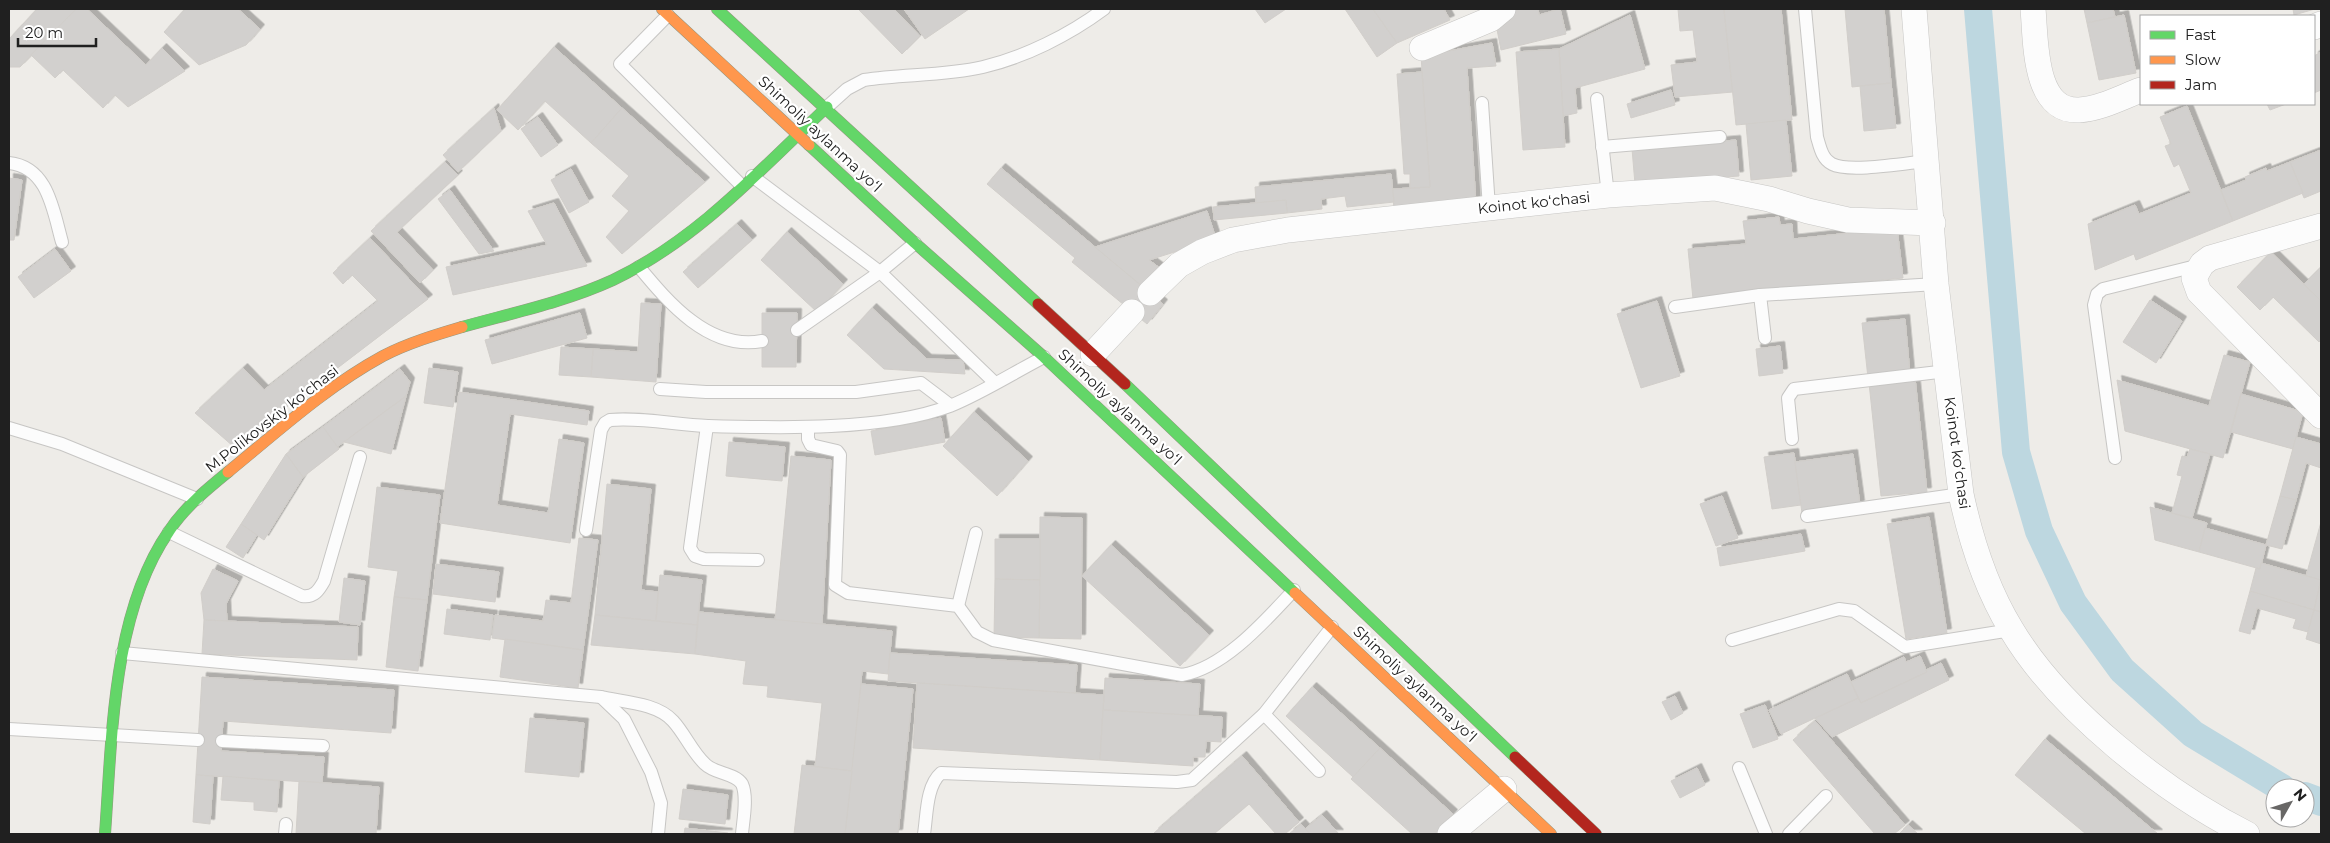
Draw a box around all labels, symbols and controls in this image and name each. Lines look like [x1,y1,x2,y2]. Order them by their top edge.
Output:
scale bar [18,15,95,47]
legend [2140,15,2315,105]
text: 20 m [25,23,63,42]
text: Fast [2185,25,2216,44]
text: Slow [2185,50,2221,69]
street label: Shimoliy aylanma yoʻl [755,71,886,196]
text: Jam [2184,75,2217,94]
street label: Koinot koʻchasi [1477,187,1591,218]
street label: Shimoliy aylanma yoʻl [1055,344,1186,469]
street label: M.Polikovskiy koʻchasi [201,361,342,476]
street label: Koinot koʻchasi [1940,396,1975,510]
street label: Shimoliy aylanma yoʻl [1350,621,1481,746]
north arrow [2265,778,2315,828]
text: N [2290,785,2311,805]

